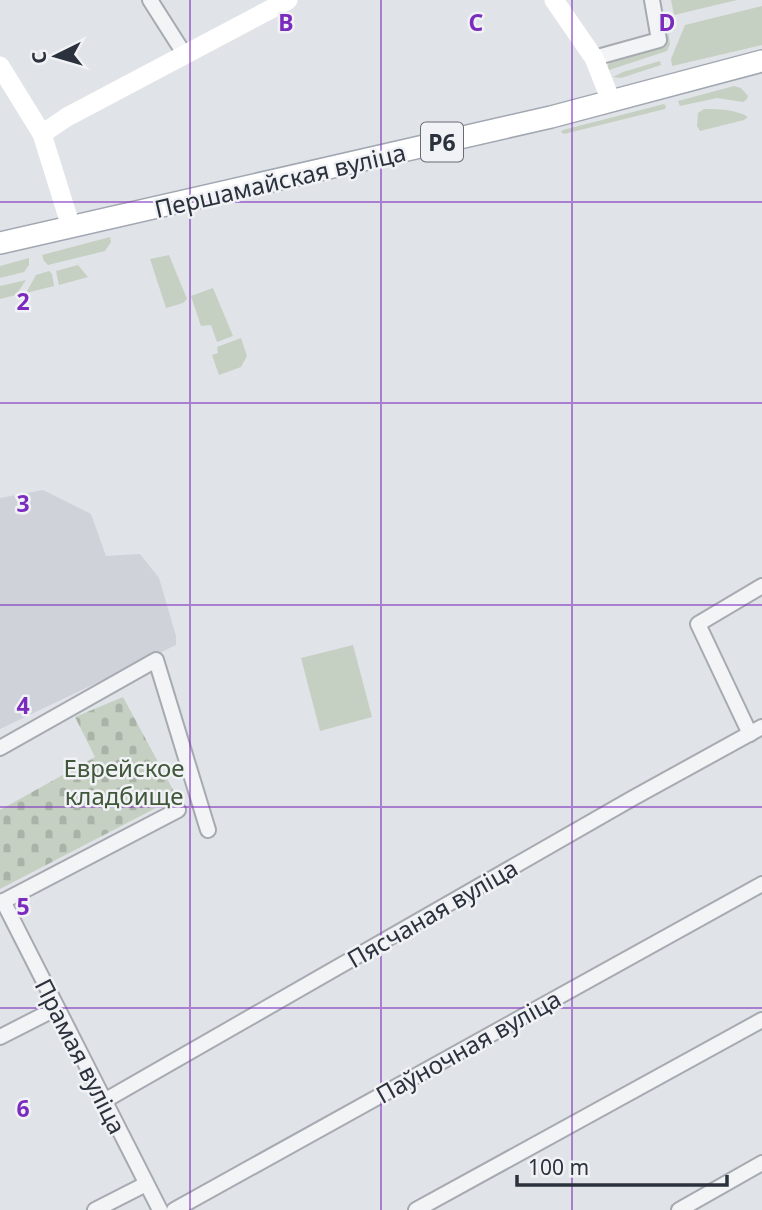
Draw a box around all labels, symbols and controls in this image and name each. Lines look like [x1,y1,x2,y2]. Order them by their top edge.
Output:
text: B [278,6,294,38]
text: C [469,6,484,38]
text: D [659,6,675,38]
north arrow [21,21,91,91]
text: С [26,50,53,65]
road number: Р6 [421,122,463,162]
street label: Першамайская вуліца [151,135,409,225]
text: 2 [16,285,30,317]
text: 3 [16,487,30,519]
text: 4 [16,689,30,721]
park label: Еврейское кладбище [63,751,185,812]
street label: Пясчаная вуліца [341,851,523,975]
text: 5 [16,890,30,922]
street label: Прамая вуліца [28,973,134,1139]
street label: Паўночная вуліца [370,981,566,1111]
text: 6 [16,1092,30,1124]
scale bar [517,1144,727,1188]
text: 100 m [528,1153,589,1181]

